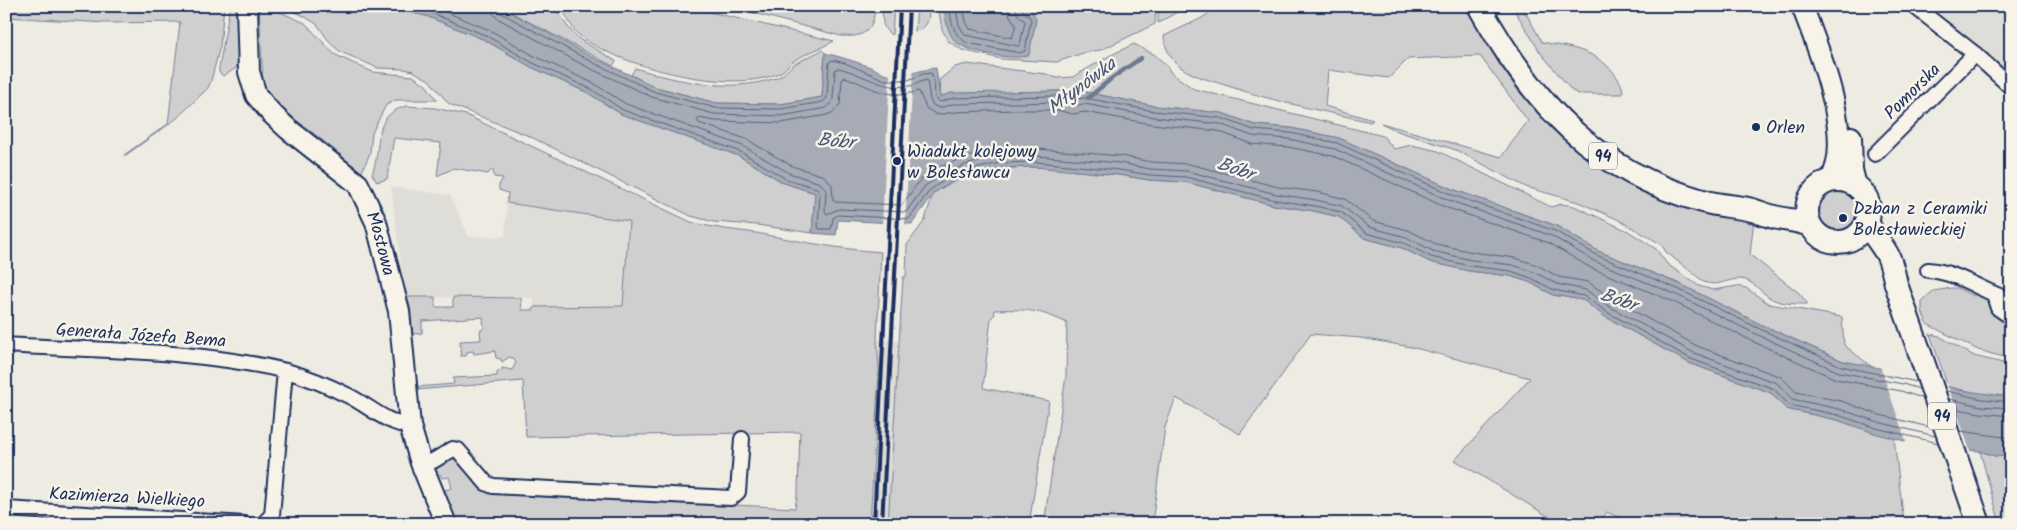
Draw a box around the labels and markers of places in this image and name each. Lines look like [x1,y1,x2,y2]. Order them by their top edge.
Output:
place label: Orlen [1766,114,1805,143]
marker: Orlen [1750,121,1762,133]
place label: Wiadukt kolejowy w Bolesławcu [907,138,1037,188]
marker: Wiadukt kolejowy w Bolesławcu [891,155,903,167]
place label: Dzban z Ceramiki Bolesławieckiej [1853,195,1988,245]
marker: Dzban z Ceramiki Bolesławieckiej [1837,212,1849,224]

